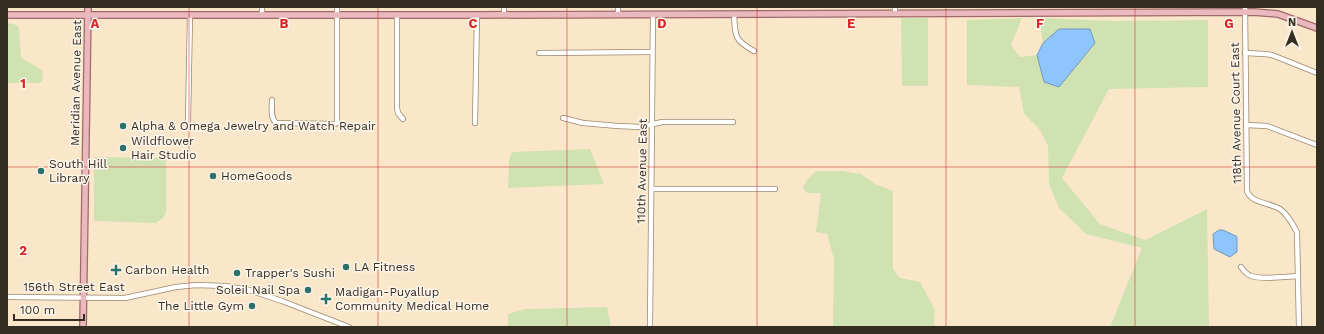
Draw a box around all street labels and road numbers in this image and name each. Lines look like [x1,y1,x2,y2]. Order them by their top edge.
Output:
street label: Meridian Avenue East [68,20,84,146]
street label: 118th Avenue Court East [1228,42,1244,184]
street label: 110th Avenue East [634,118,650,224]
street label: 156th Street East [23,280,125,294]

